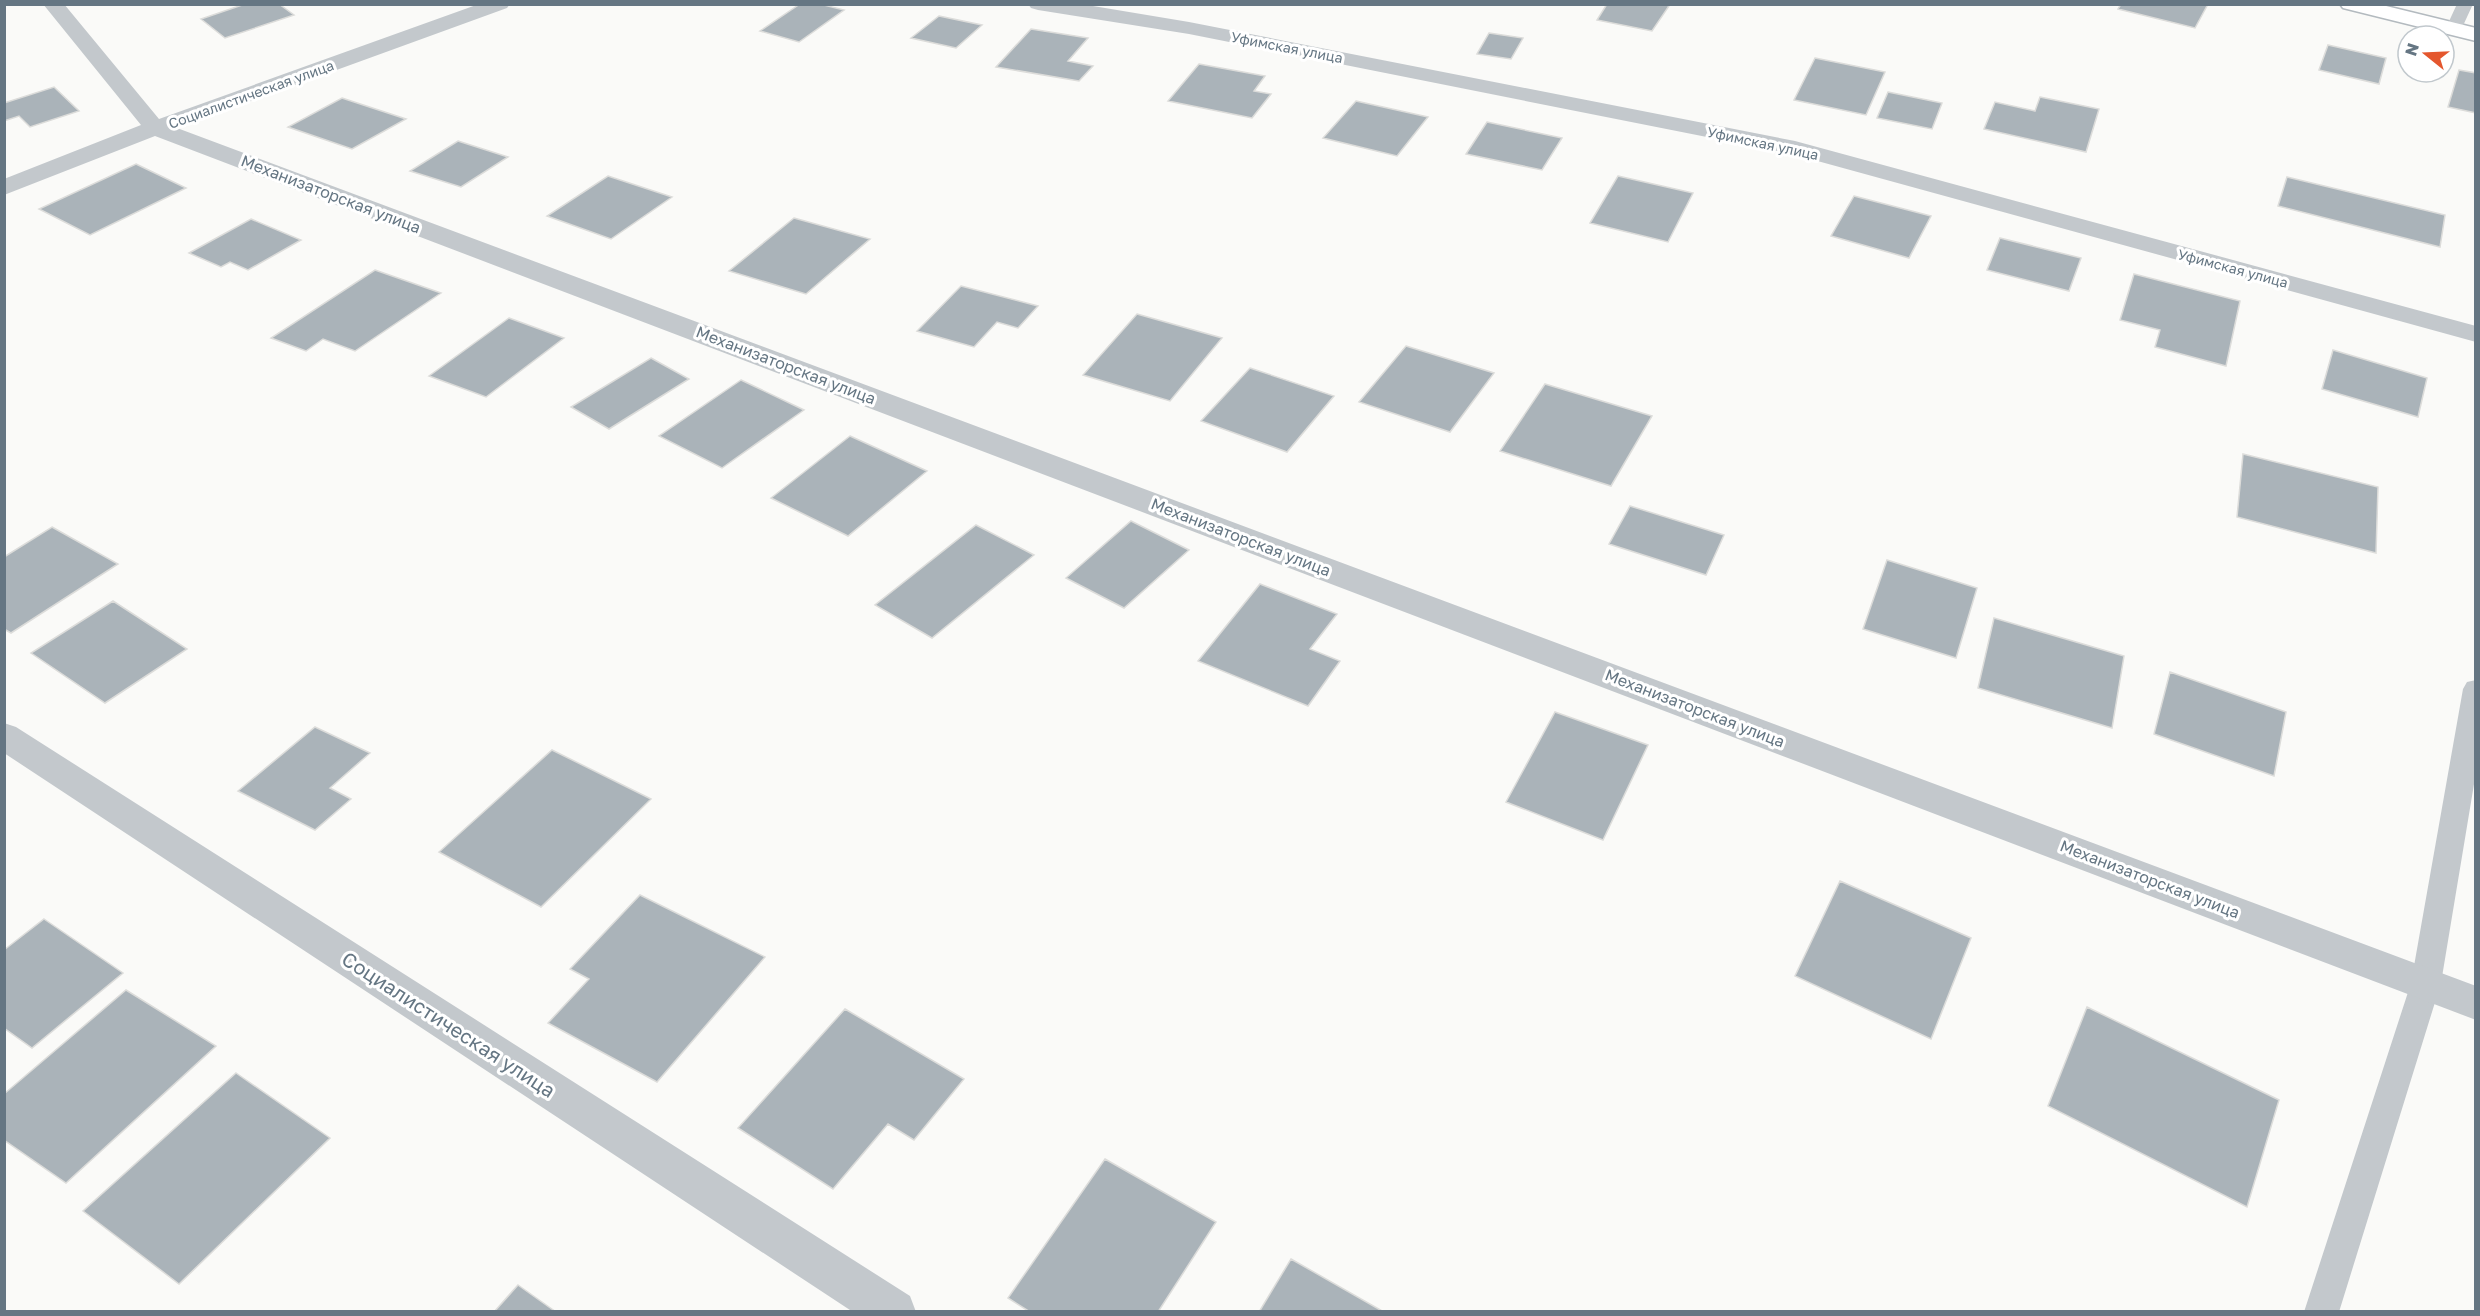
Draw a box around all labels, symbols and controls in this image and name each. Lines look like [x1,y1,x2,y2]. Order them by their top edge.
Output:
north arrow [2396,24,2456,84]
street label: Уфимская улица [1230,28,1344,66]
text: N [2400,40,2423,58]
street label: Социалистическая улица [166,56,336,132]
street label: Уфимская улица [1706,123,1820,163]
street label: Механизаторская улица [238,150,424,238]
street label: Уфимская улица [2176,245,2290,291]
street label: Механизаторская улица [693,321,879,409]
street label: Механизаторская улица [1148,493,1334,581]
street label: Механизаторская улица [1602,664,1788,752]
street label: Механизаторская улица [2057,835,2243,923]
street label: Социалистическая улица [338,946,560,1102]

